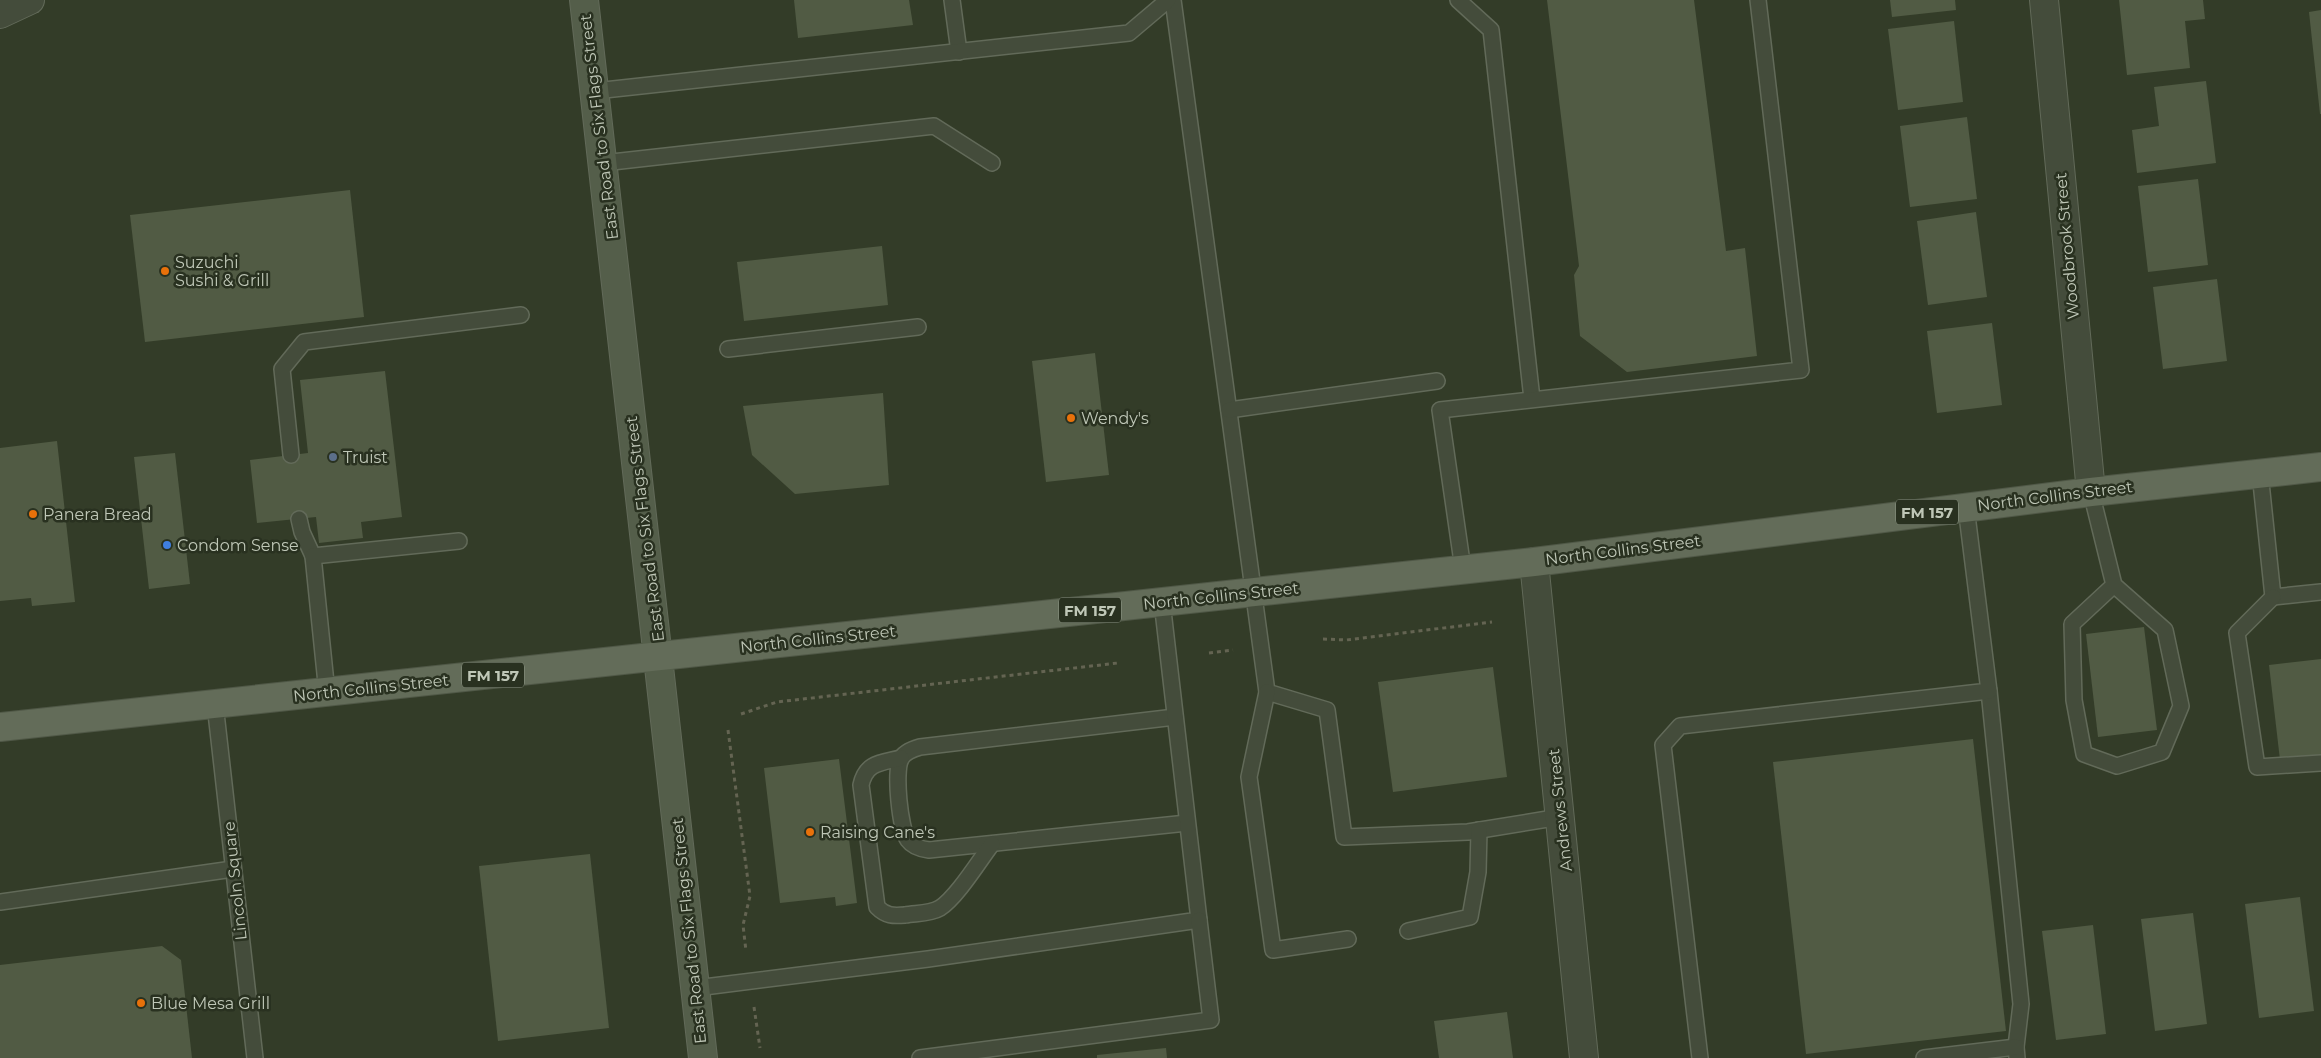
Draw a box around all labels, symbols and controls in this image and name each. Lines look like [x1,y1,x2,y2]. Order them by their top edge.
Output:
street label: East Road to Six Flags Street [576,13,622,241]
street label: Woodbrook Street [2051,171,2083,320]
place label: Suzuchi Sushi & Grill [175,253,269,290]
marker: Suzuchi Sushi & Grill [159,265,171,277]
place label: Wendy's [1081,409,1149,428]
marker: Wendy's [1065,412,1077,424]
street label: East Road to Six Flags Street [622,415,668,643]
place label: Truist [343,448,388,467]
marker: Truist [327,451,339,463]
street label: North Collins Street [1976,477,2134,515]
road number: FM 157 [1896,500,1958,524]
place label: Panera Bread [43,505,152,524]
marker: Panera Bread [27,508,39,520]
street label: North Collins Street [1544,531,1702,569]
place label: Condom Sense [177,536,299,555]
marker: Condom Sense [161,539,173,551]
street label: North Collins Street [1142,578,1300,614]
road number: FM 157 [1059,598,1121,622]
street label: North Collins Street [739,621,897,657]
road number: FM 157 [462,662,524,688]
street label: North Collins Street [292,670,450,706]
street label: Andrews Street [1544,747,1576,872]
street label: East Road to Six Flags Street [668,817,710,1045]
street label: Lincoln Square [219,821,251,941]
place label: Raising Cane's [820,823,935,842]
marker: Raising Cane's [804,826,816,838]
place label: Blue Mesa Grill [151,994,270,1013]
marker: Blue Mesa Grill [135,997,147,1009]

